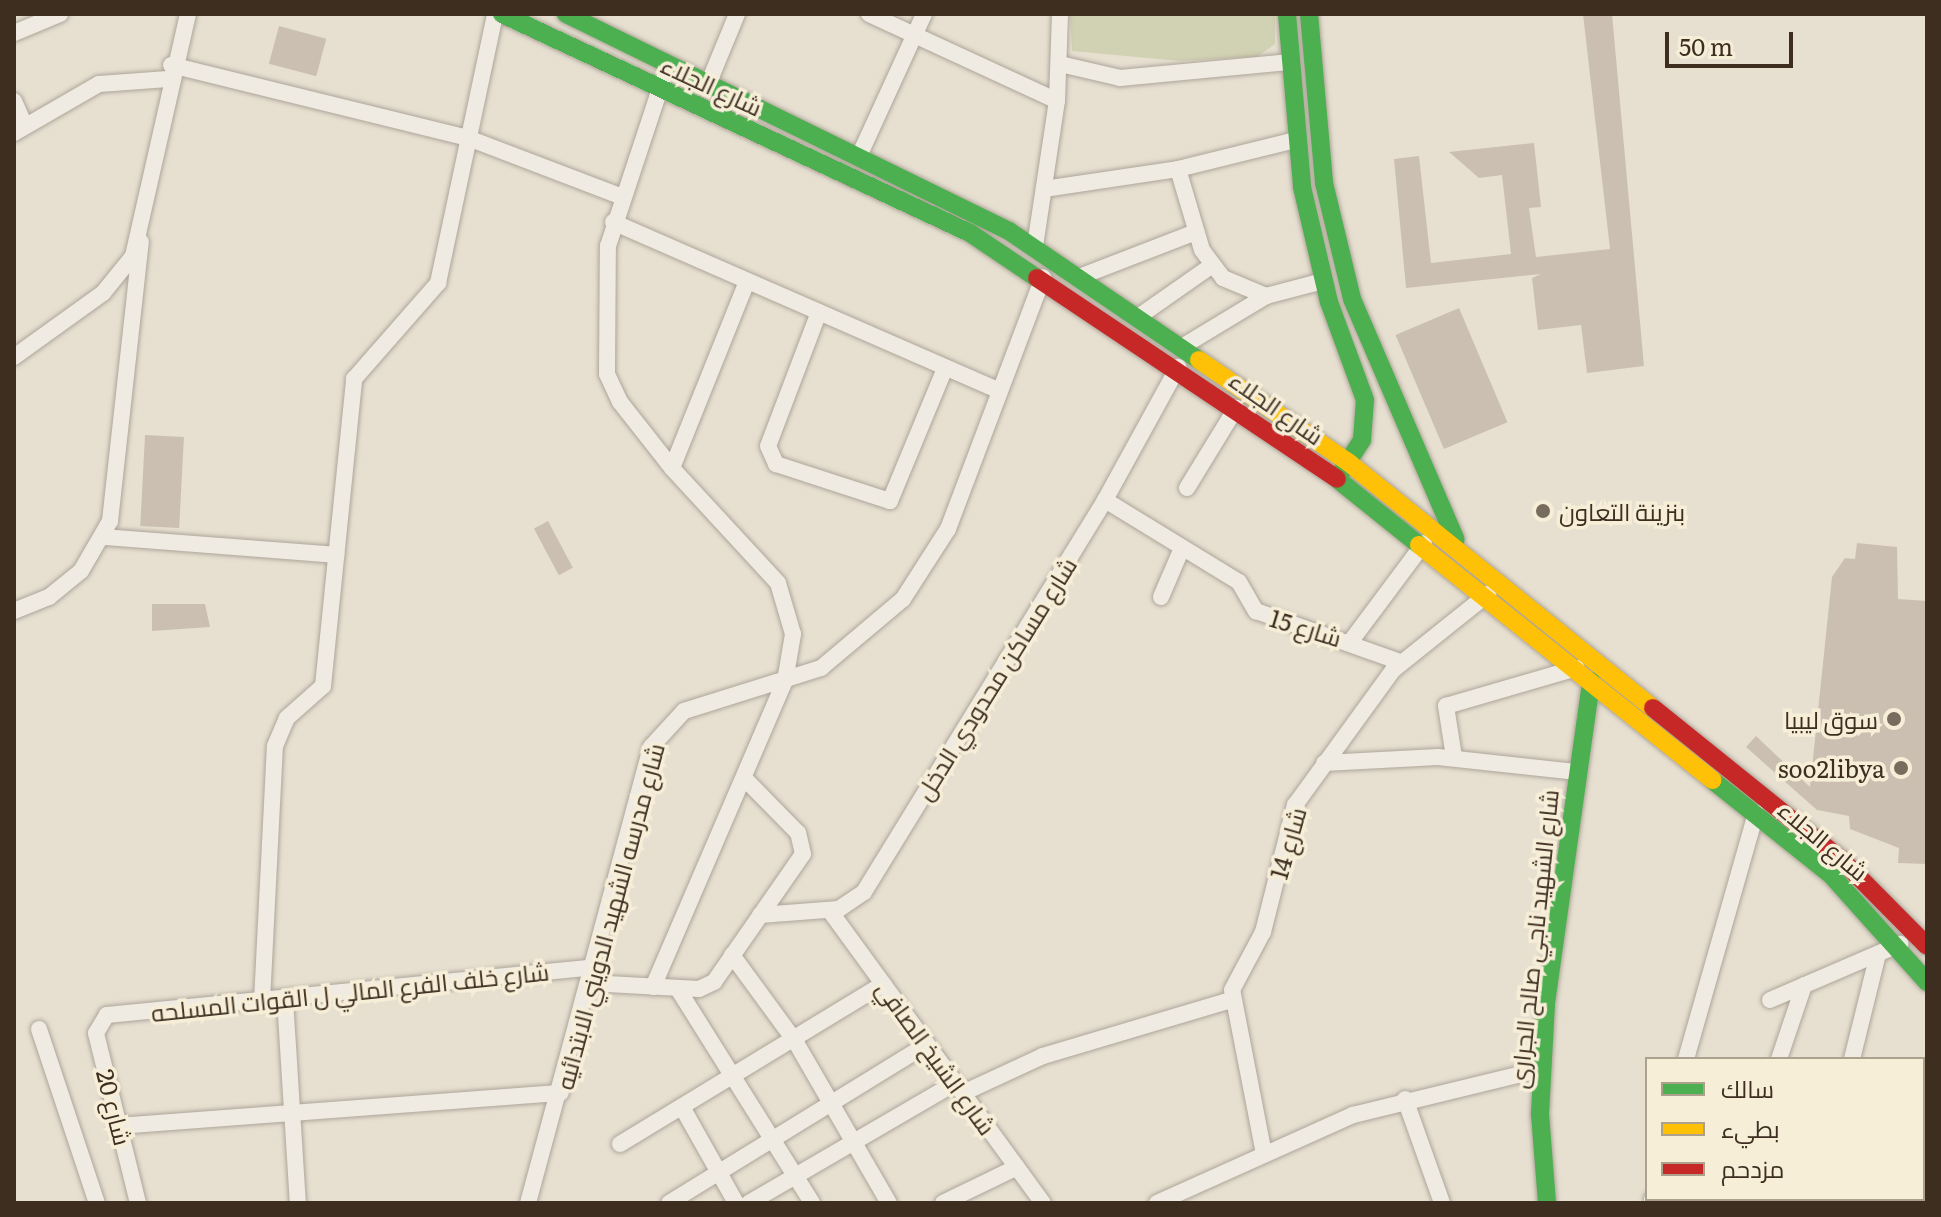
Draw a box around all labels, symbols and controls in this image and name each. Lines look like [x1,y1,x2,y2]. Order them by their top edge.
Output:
scale bar [1669,16,1797,66]
text: 50 m [1679,28,1733,63]
street label: شارع الجلاء [657,49,767,121]
street label: شارع الجلاء [1225,364,1329,450]
place label: بنزينة التعاون [1559,497,1685,525]
marker: بنزينة التعاون [1534,502,1552,520]
street label: شارع مساكن محدودي الدخل [908,551,1082,805]
street label: شارع 15 [1267,603,1345,651]
place label: سوق ليبيا [1784,705,1878,733]
marker: سوق ليبيا [1885,710,1903,728]
street label: شارع مدرسه الشهيد الدويني الابتدائيه [549,740,669,1092]
place label: soo2libya [1778,754,1885,782]
marker: soo2libya [1892,759,1910,777]
street label: شارع الشهيد ناجي صالح الجرارى [1503,788,1563,1090]
street label: شارع الجلاء [1773,794,1875,886]
street label: شارع 14 [1263,804,1311,882]
street label: شارع خلف الفرع المالي ل القوات المسلحه [149,956,551,1026]
street label: شارع الشيخ الصافي [871,974,1003,1140]
legend [1645,1057,1925,1201]
street label: شارع 20 [92,1066,138,1148]
text: سالك [1721,1070,1774,1105]
text: بطيء [1721,1110,1780,1145]
text: مزدحم [1721,1150,1784,1185]

